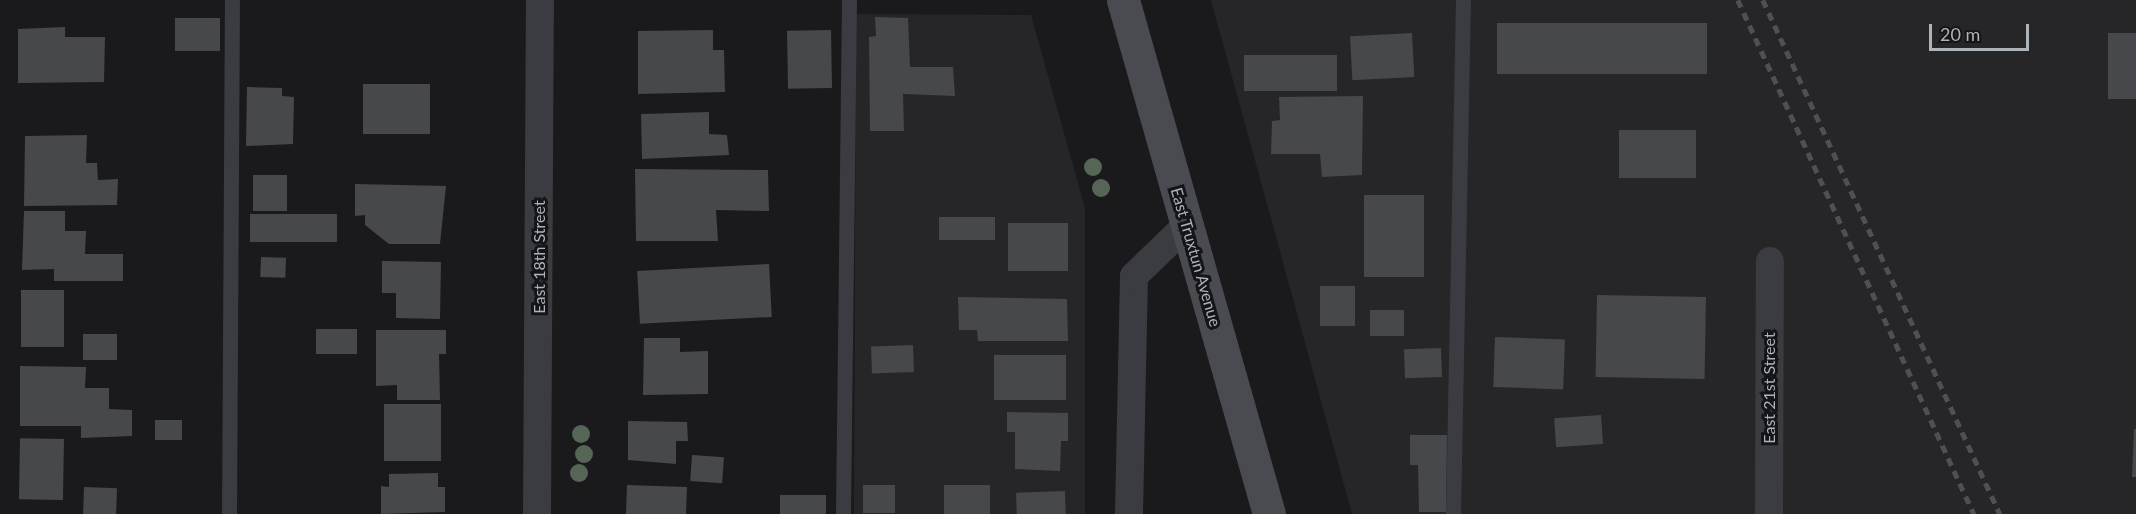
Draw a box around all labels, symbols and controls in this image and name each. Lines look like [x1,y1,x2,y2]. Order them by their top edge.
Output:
scale bar [1932,12,2032,50]
text: 20 m [1940,23,1980,45]
street label: East Truxtun Avenue [1167,185,1225,329]
street label: East 18th Street [529,200,549,314]
street label: East 21st Street [1759,332,1779,444]

